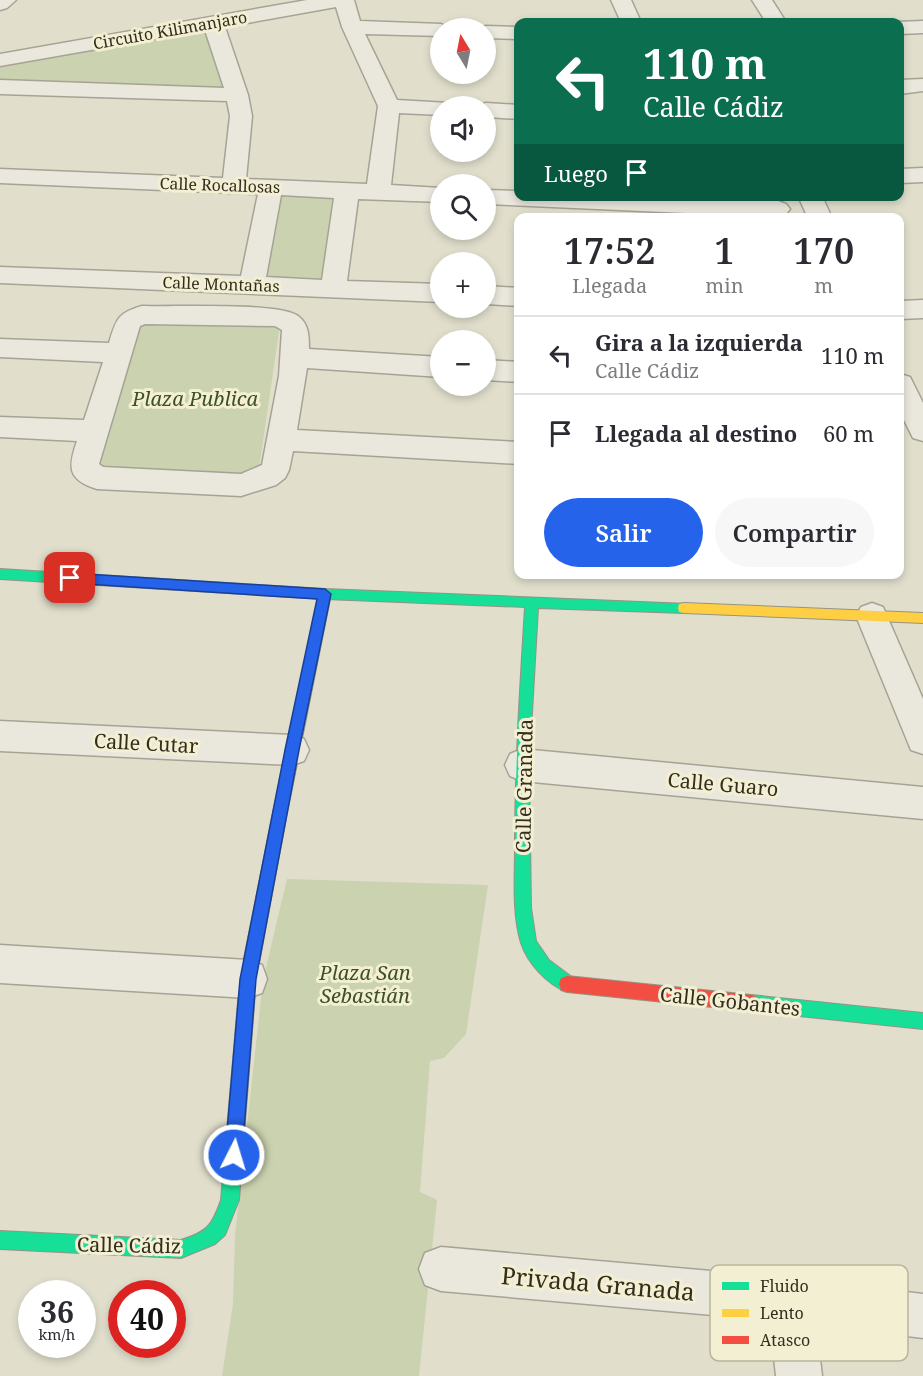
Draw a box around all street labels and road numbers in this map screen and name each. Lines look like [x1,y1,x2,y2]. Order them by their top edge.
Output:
street label: Circuito Kilimanjaro [91,6,249,54]
street label: Calle Rocallosas [159,172,281,198]
street label: Calle Montañas [162,271,280,297]
street label: Calle Granada [509,719,539,853]
street label: Calle Cutar [93,727,199,759]
street label: Calle Guaro [667,766,779,802]
street label: Calle Gobantes [659,980,801,1022]
street label: Calle Cádiz [77,1231,181,1259]
street label: Privada Granada [500,1258,696,1308]

